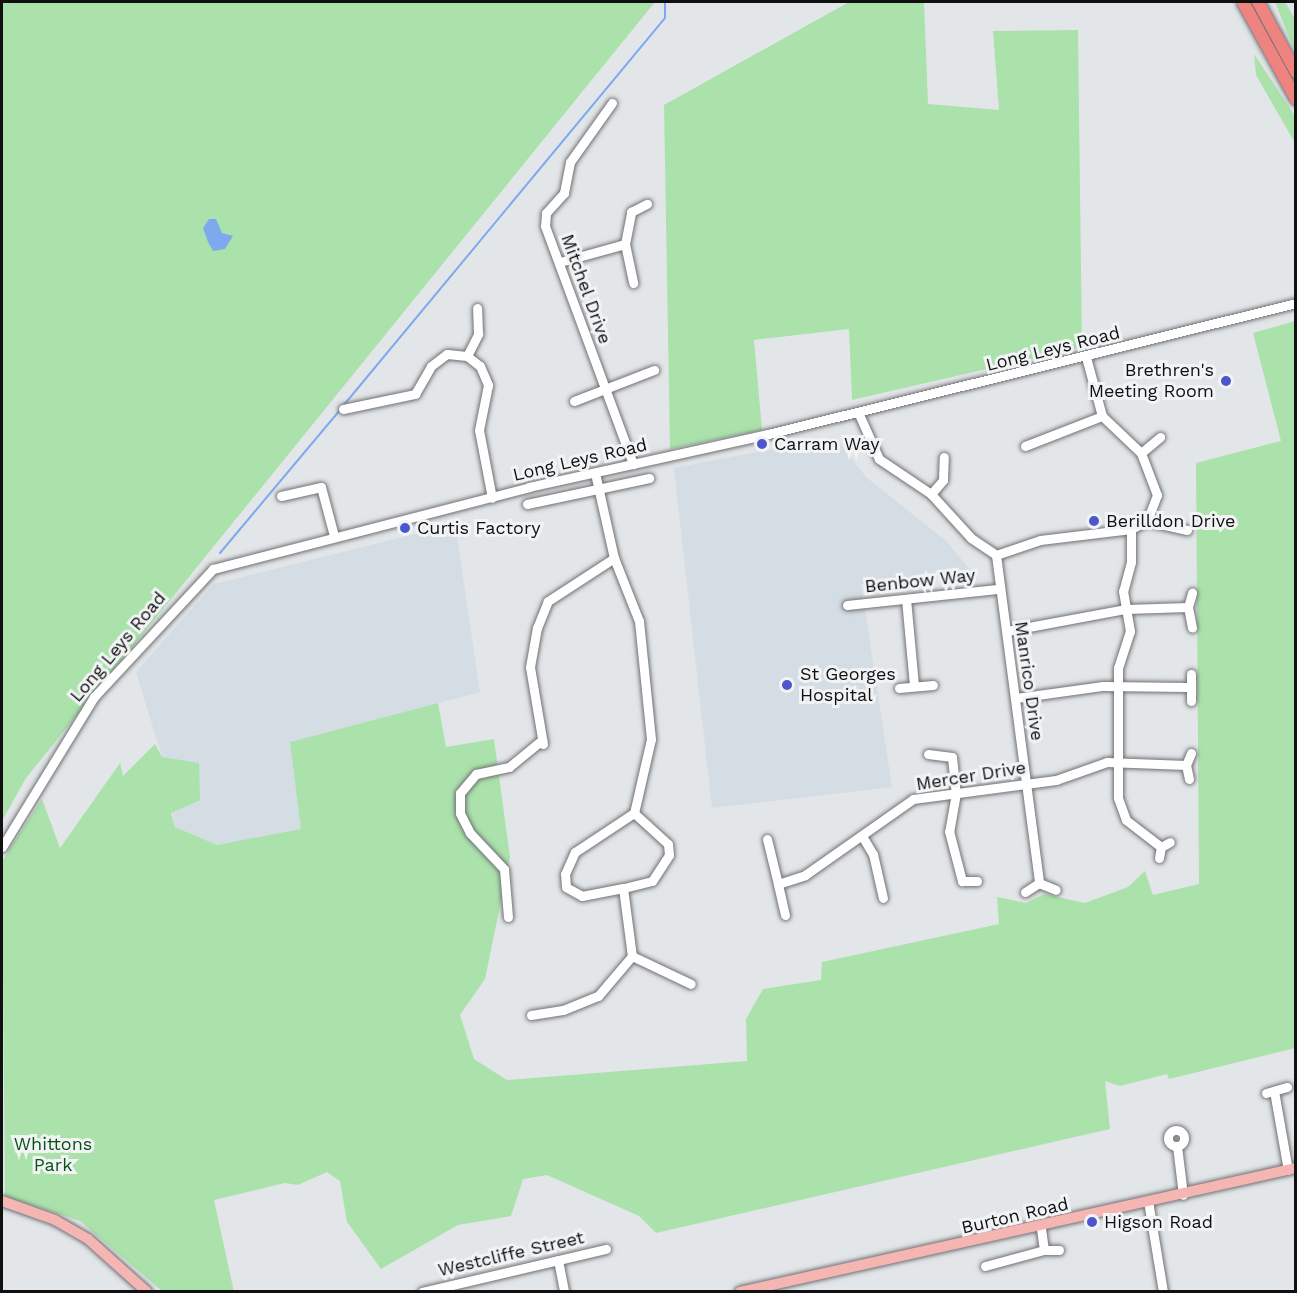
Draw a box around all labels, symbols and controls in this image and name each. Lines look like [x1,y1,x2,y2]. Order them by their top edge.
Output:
street label: Mitchel Drive [556,231,616,347]
street label: Long Leys Road [984,322,1122,376]
place label: Brethren's Meeting Room [1089,360,1214,403]
marker: Brethren's Meeting Room [1219,374,1233,388]
place label: Carram Way [774,433,880,455]
street label: Long Leys Road [511,434,649,486]
marker: Carram Way [755,437,769,451]
place label: Berilldon Drive [1106,510,1235,532]
marker: Berilldon Drive [1087,514,1101,528]
place label: Curtis Factory [417,517,541,539]
marker: Curtis Factory [398,521,412,535]
street label: Benbow Way [863,564,977,598]
street label: Long Leys Road [66,588,170,706]
street label: Manrico Drive [1010,620,1048,742]
place label: St Georges Hospital [800,664,896,706]
marker: St Georges Hospital [778,676,796,694]
street label: Mercer Drive [914,757,1028,795]
park label: Whittons Park [14,1134,92,1176]
street label: Burton Road [959,1193,1071,1239]
place label: Higson Road [1104,1211,1213,1233]
marker: Higson Road [1085,1215,1099,1229]
street label: Westcliffe Street [436,1227,586,1281]

